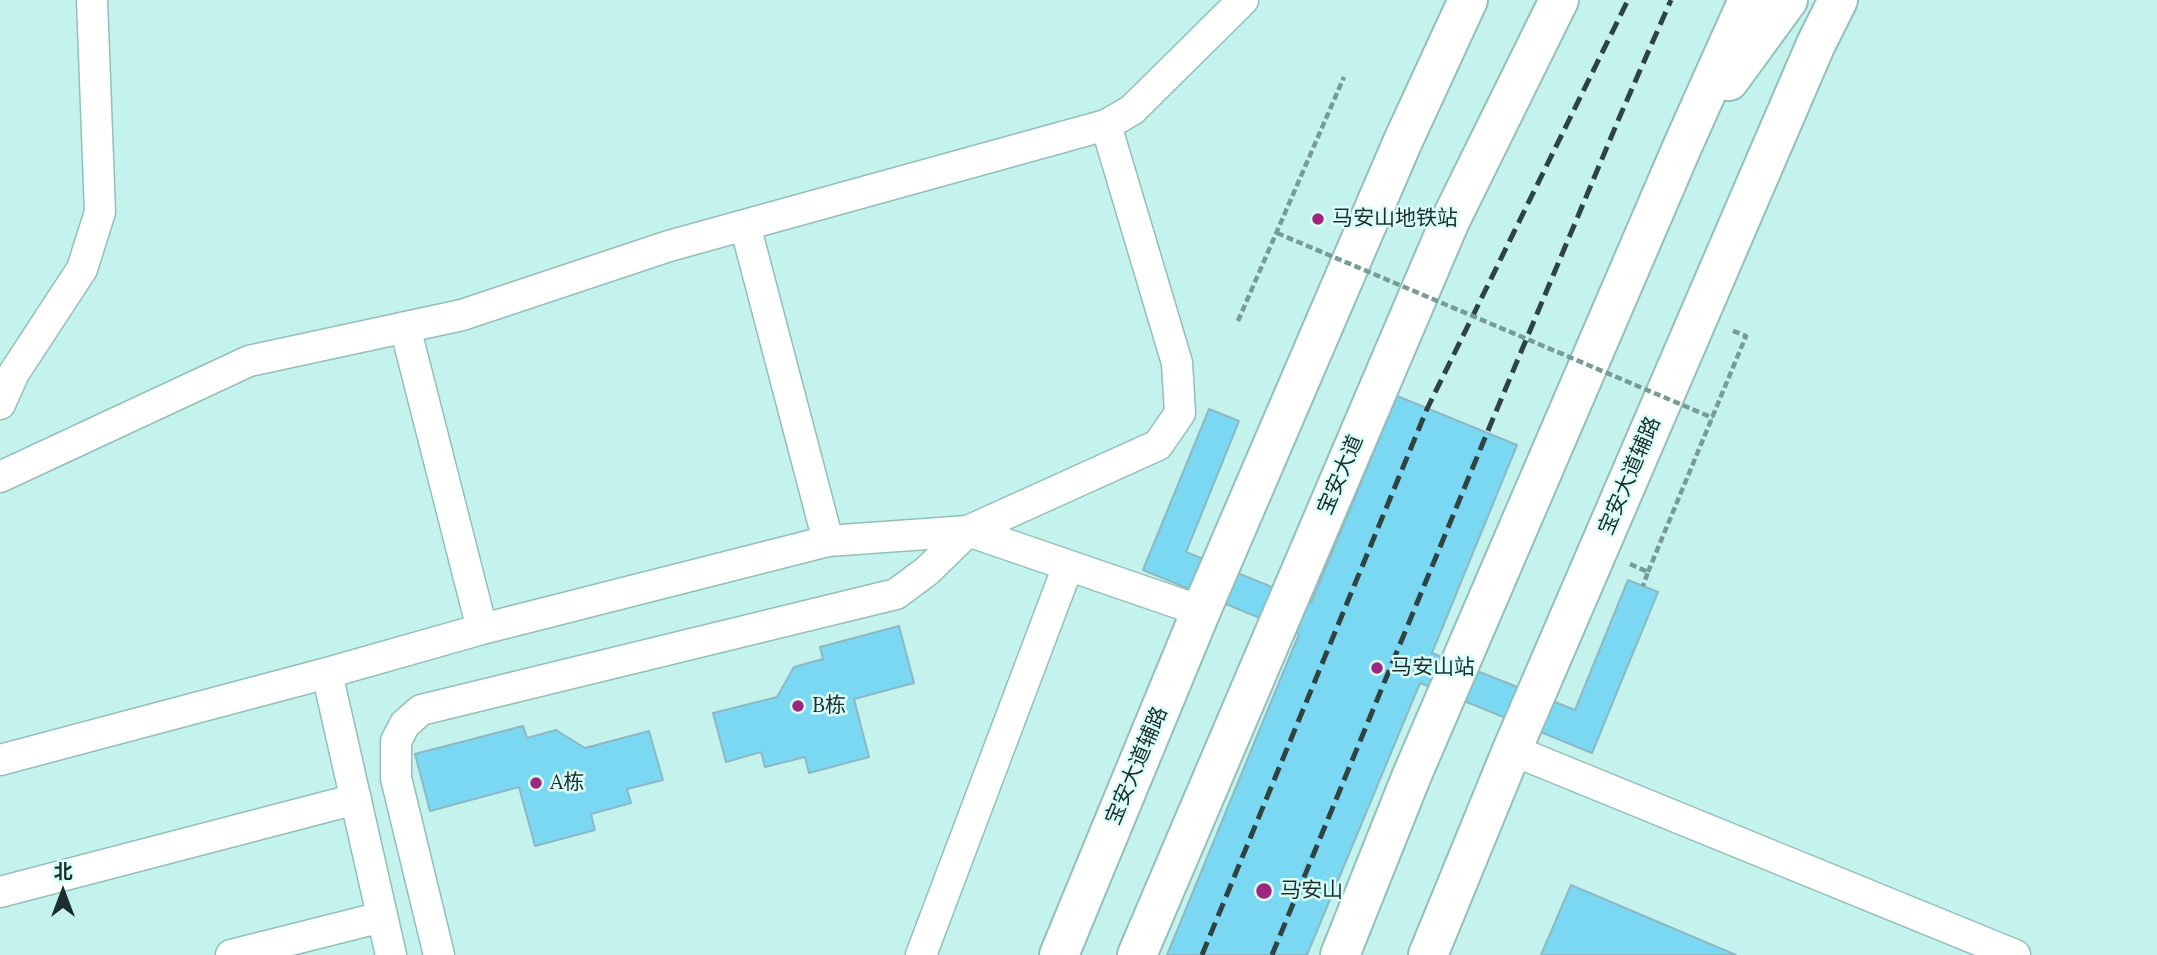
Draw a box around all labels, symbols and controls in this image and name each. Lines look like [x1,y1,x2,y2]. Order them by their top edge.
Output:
place label: 马安山地铁站 [1332,206,1458,232]
marker: 马安山地铁站 [1310,211,1326,227]
street label: 宝安大道辅路 [1594,413,1666,539]
street label: 宝安大道 [1313,431,1369,519]
place label: 马安山站 [1391,655,1475,681]
marker: 马安山站 [1369,660,1385,676]
place label: B栋 [812,693,846,719]
marker: B栋 [790,698,806,714]
street label: 宝安大道辅路 [1101,703,1173,829]
place label: A栋 [550,770,584,796]
marker: A栋 [528,775,544,791]
north arrow [28,857,98,927]
text: 北 [53,859,73,883]
place label: 马安山 [1280,878,1343,904]
marker: 马安山 [1254,881,1274,901]

